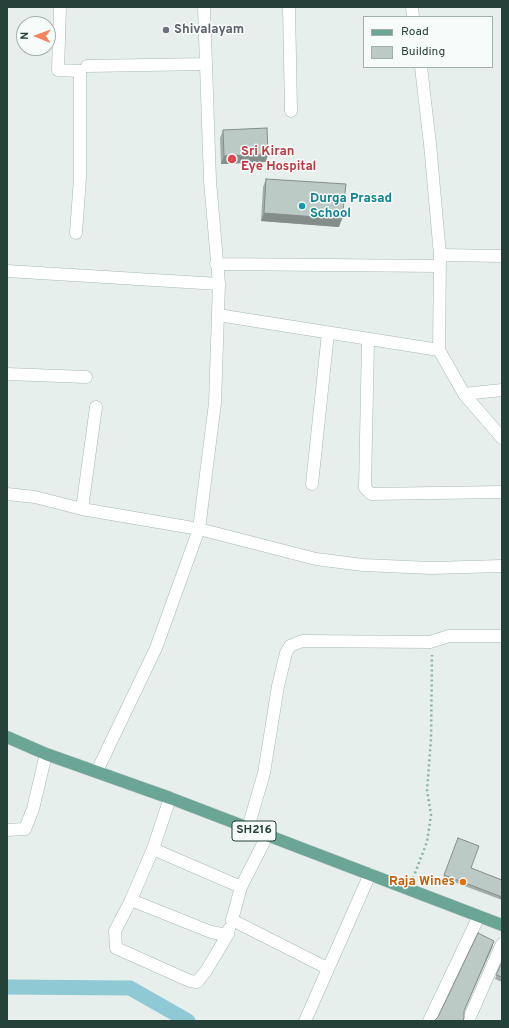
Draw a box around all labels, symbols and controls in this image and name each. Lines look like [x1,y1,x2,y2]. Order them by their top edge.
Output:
north arrow [16,16,56,56]
legend [363,16,493,68]
place label: Shivalayam [174,22,244,38]
text: Road [401,24,429,40]
marker: Shivalayam [161,25,171,35]
text: N [18,32,32,40]
text: Building [401,44,445,60]
place label: Sri Kiran Eye Hospital [241,144,316,175]
marker: Sri Kiran Eye Hospital [226,153,238,165]
place label: Durga Prasad School [310,191,392,222]
marker: Durga Prasad School [297,201,307,211]
road number: SH216 [232,821,276,841]
place label: Raja Wines [389,874,455,890]
marker: Raja Wines [458,877,468,887]

